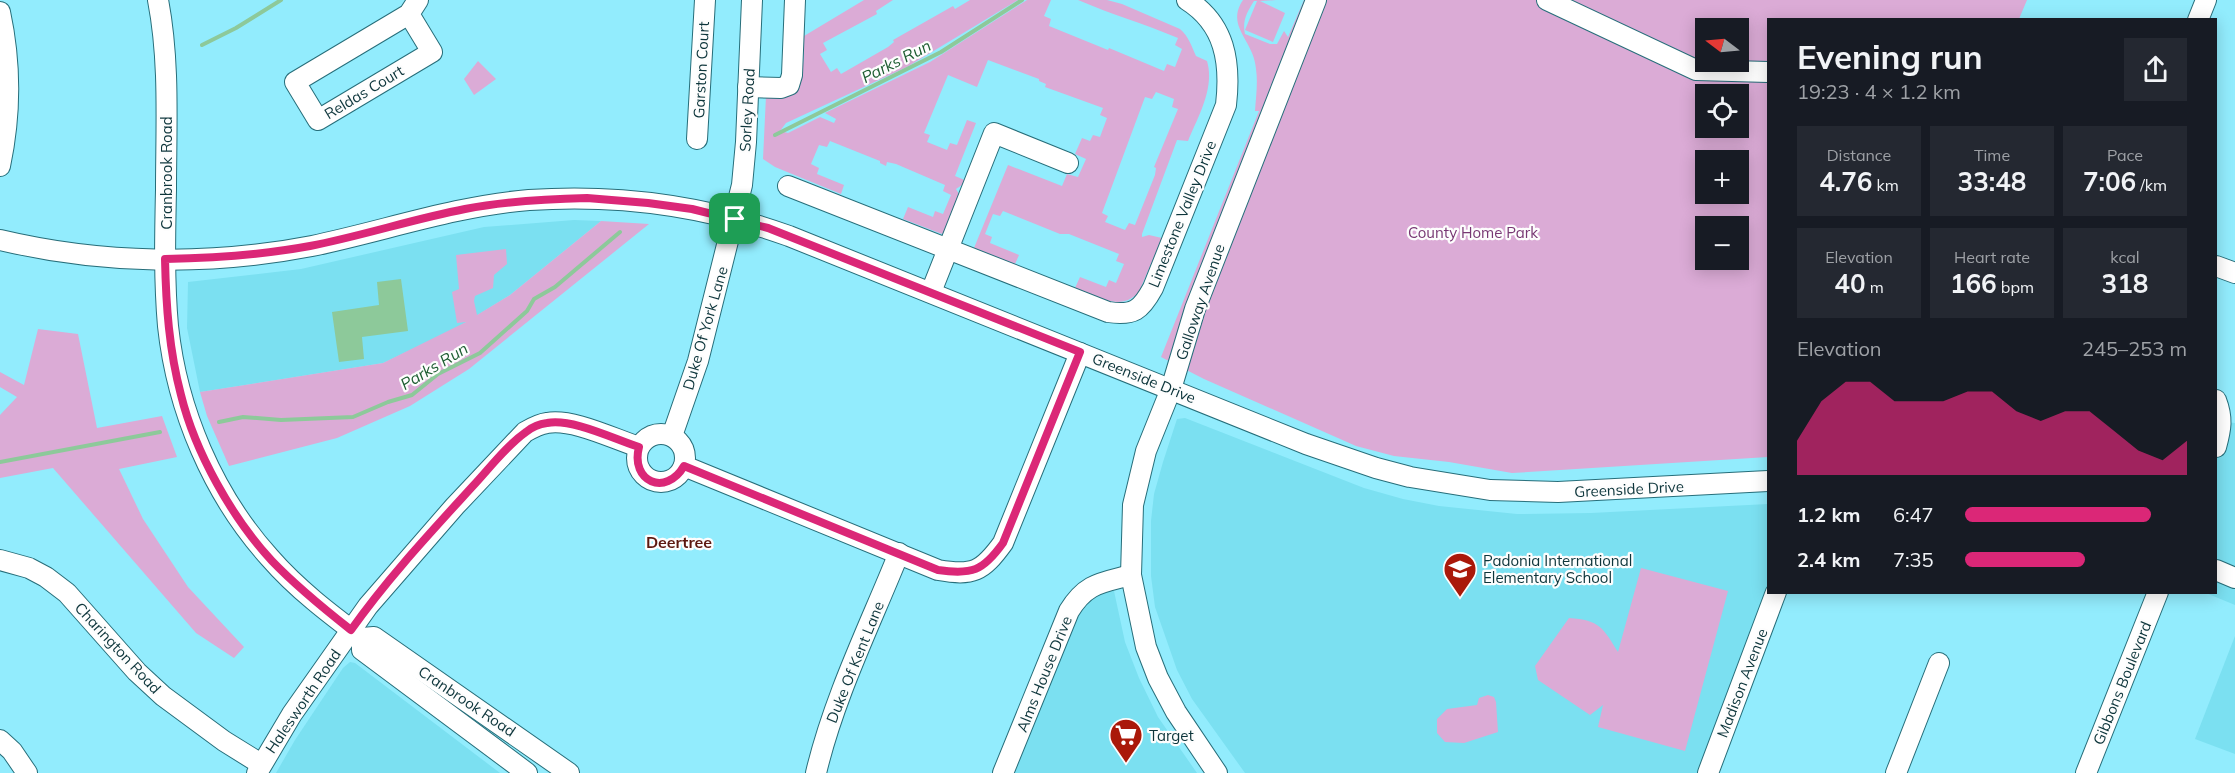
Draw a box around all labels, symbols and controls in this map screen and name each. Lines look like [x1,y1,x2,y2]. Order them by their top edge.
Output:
north arrow [1695,18,1749,72]
map controls [1695,18,1749,270]
street label: Garston Court [689,21,713,119]
water label: Parks Run [858,35,934,87]
text: Evening run [1797,36,1983,77]
button: share [2124,38,2187,101]
street label: Reldas Court [321,61,407,123]
street label: Sorley Road [735,68,759,152]
text: 19:23 · 4 × 1.2 km [1797,79,1961,104]
button: locate [1695,84,1749,138]
street label: Cranbrook Road [157,116,176,230]
street label: Limestone Valley Drive [1144,138,1220,290]
text: Distance [1827,145,1891,165]
text: Time [1974,145,2010,165]
text: Pace [2107,145,2143,165]
button: + [1695,150,1749,204]
text: 4.76 [1819,165,1872,198]
text: 33:48 [1958,165,2026,198]
text: 7:06 [2083,165,2136,198]
text: km [1872,175,1899,195]
text: /km [2136,175,2167,195]
pin [709,193,760,244]
icon: arrive [718,202,751,235]
button: − [1695,216,1749,270]
park label: County Home Park [1408,223,1538,242]
street label: Galloway Avenue [1171,241,1229,363]
text: Elevation [1825,247,1893,267]
text: Heart rate [1954,247,2030,267]
text: kcal [2110,247,2140,267]
street label: Duke Of York Lane [678,264,732,392]
text: 40 [1834,267,1865,300]
text: 166 [1950,267,1997,300]
text: 318 [2102,267,2148,300]
text: m [1865,277,1884,297]
text: bpm [1997,277,2034,297]
text: Elevation [1797,336,1882,361]
text: 245–253 m [2082,336,2187,361]
water label: Parks Run [397,338,471,394]
street label: Greenside Drive [1090,349,1198,407]
street label: Greenside Drive [1574,477,1684,501]
text: 1.2 km [1797,502,1860,527]
text: 6:47 [1893,502,1934,527]
district label: Deertree [646,532,712,552]
text: 2.4 km [1797,547,1860,572]
text: 7:35 [1893,547,1934,572]
school or university icon: Padonia International Elementary School [1442,551,1478,598]
place label: Padonia International Elementary School [1483,551,1632,587]
street label: Charington Road [71,598,165,698]
street label: Duke Of Kent Lane [822,598,888,726]
street label: Alms House Drive [1012,613,1076,735]
street label: Gibbons Boulevard [2089,618,2155,748]
street label: Madison Avenue [1712,626,1772,740]
street label: Halesworth Road [261,645,345,757]
street label: Cranbrook Road [415,661,519,741]
supermarket icon: Target [1108,717,1144,764]
place label: Target [1149,726,1194,745]

